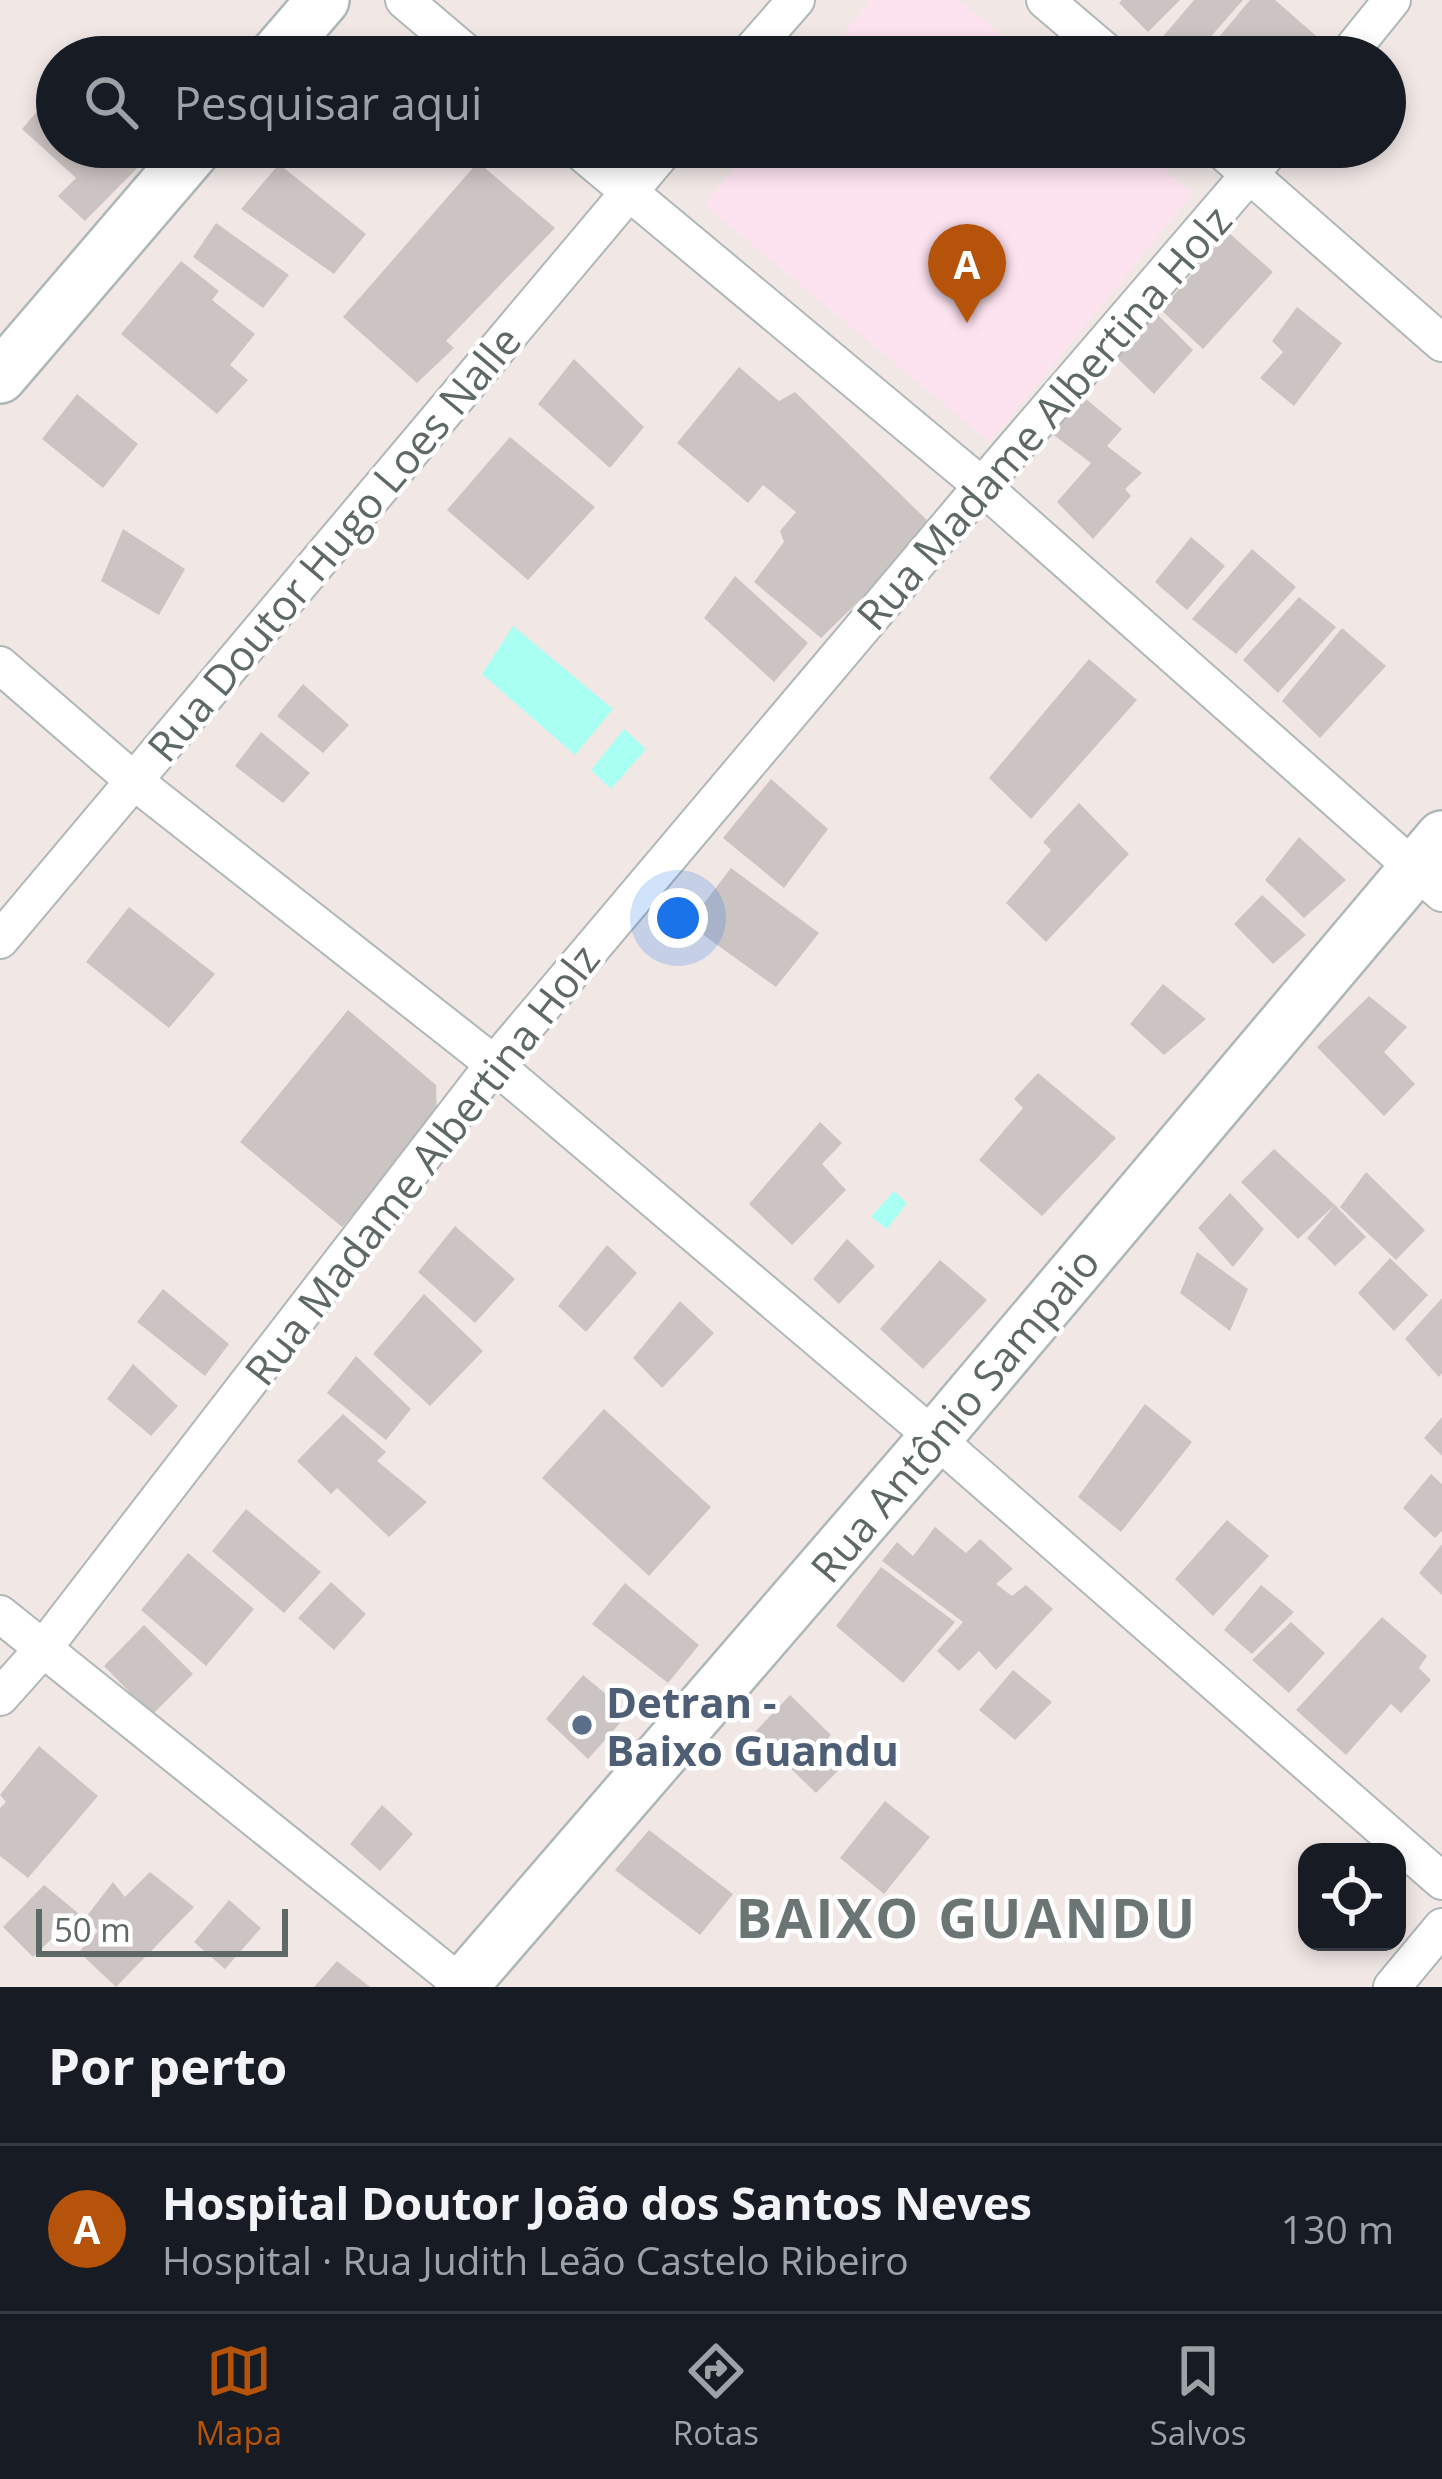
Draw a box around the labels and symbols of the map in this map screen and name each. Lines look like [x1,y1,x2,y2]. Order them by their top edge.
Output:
street label: Rua Madame Albertina Holz [845,195,1241,639]
pin: A [928,224,1006,323]
street label: Rua Doutor Hugo Loes Nalle [133,313,533,773]
your location [648,888,708,948]
street label: Rua Madame Albertina Holz [231,932,611,1396]
street label: Rua Antônio Sampaio [797,1234,1111,1594]
place label: Detran - Baixo Guandu [606,1673,899,1778]
marker: Detran - Baixo Guandu [569,1712,595,1738]
district label: BAIXO GUANDU [736,1880,1198,1954]
scale bar [36,1903,288,1956]

